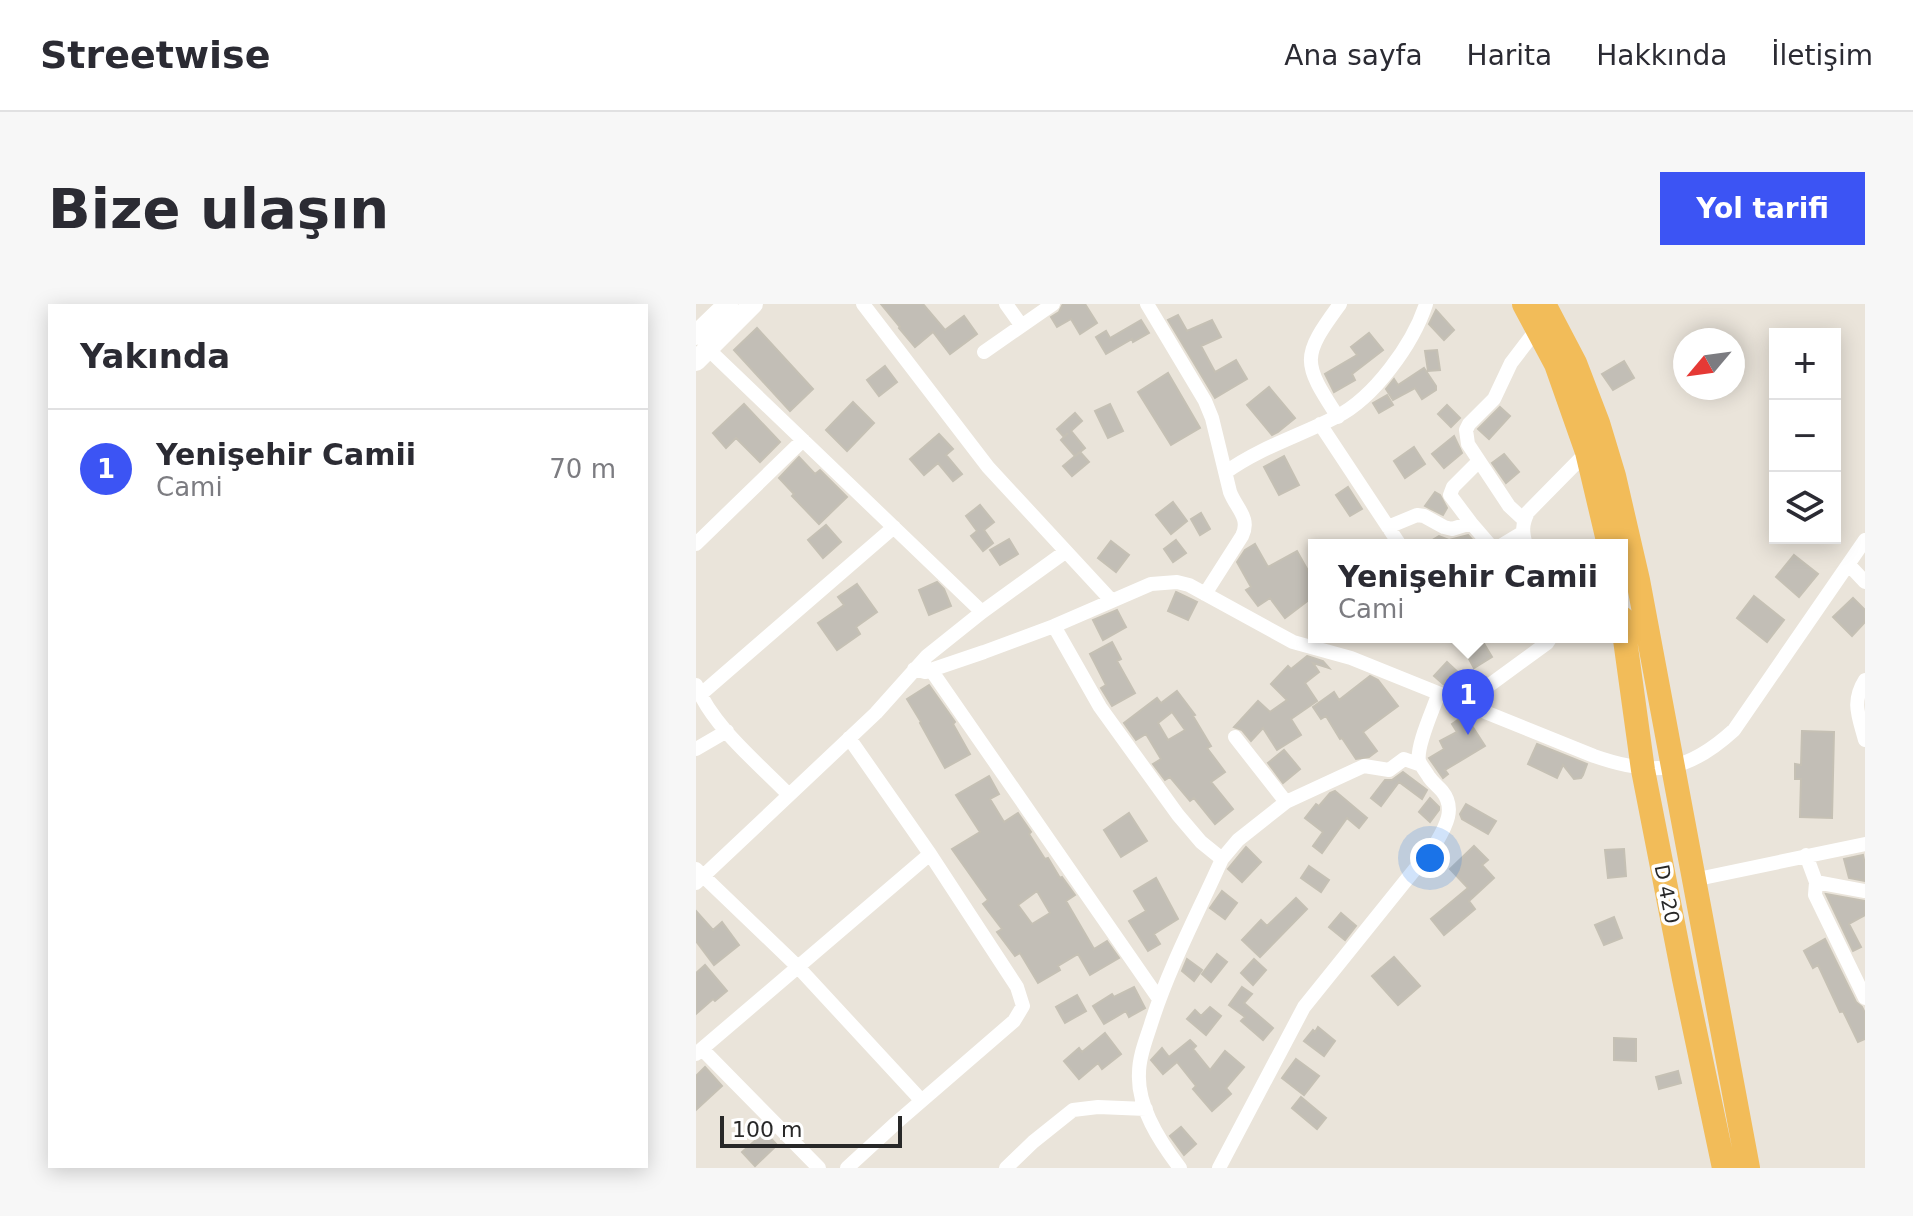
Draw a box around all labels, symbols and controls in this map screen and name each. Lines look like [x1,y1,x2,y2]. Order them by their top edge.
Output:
text: Streetwise [40,33,271,77]
text: Ana sayfa [1284,39,1423,72]
text: Harita [1467,39,1552,72]
text: Hakkında [1596,39,1727,72]
text: İletişim [1771,39,1873,72]
button: Yol tarifi [1660,172,1865,245]
text: Bize ulaşın [48,176,389,241]
north arrow [1673,328,1745,400]
map controls [1769,328,1841,544]
button: + [1769,328,1841,400]
text: Yakında [80,336,230,376]
button: − [1769,400,1841,472]
text: Yenişehir Camii [156,437,416,472]
text: 1 [97,454,115,484]
text: 70 m [549,454,616,484]
text: Cami [156,472,223,502]
button: layers [1769,472,1841,544]
popup [1308,539,1628,643]
text: Yenişehir Camii [1338,559,1598,594]
text: Cami [1338,594,1405,624]
pin: 1 [1442,669,1494,735]
your location [1410,838,1450,878]
street label: D 420 [1650,862,1684,926]
scale bar [720,1112,902,1148]
text: 100 m [732,1117,802,1142]

